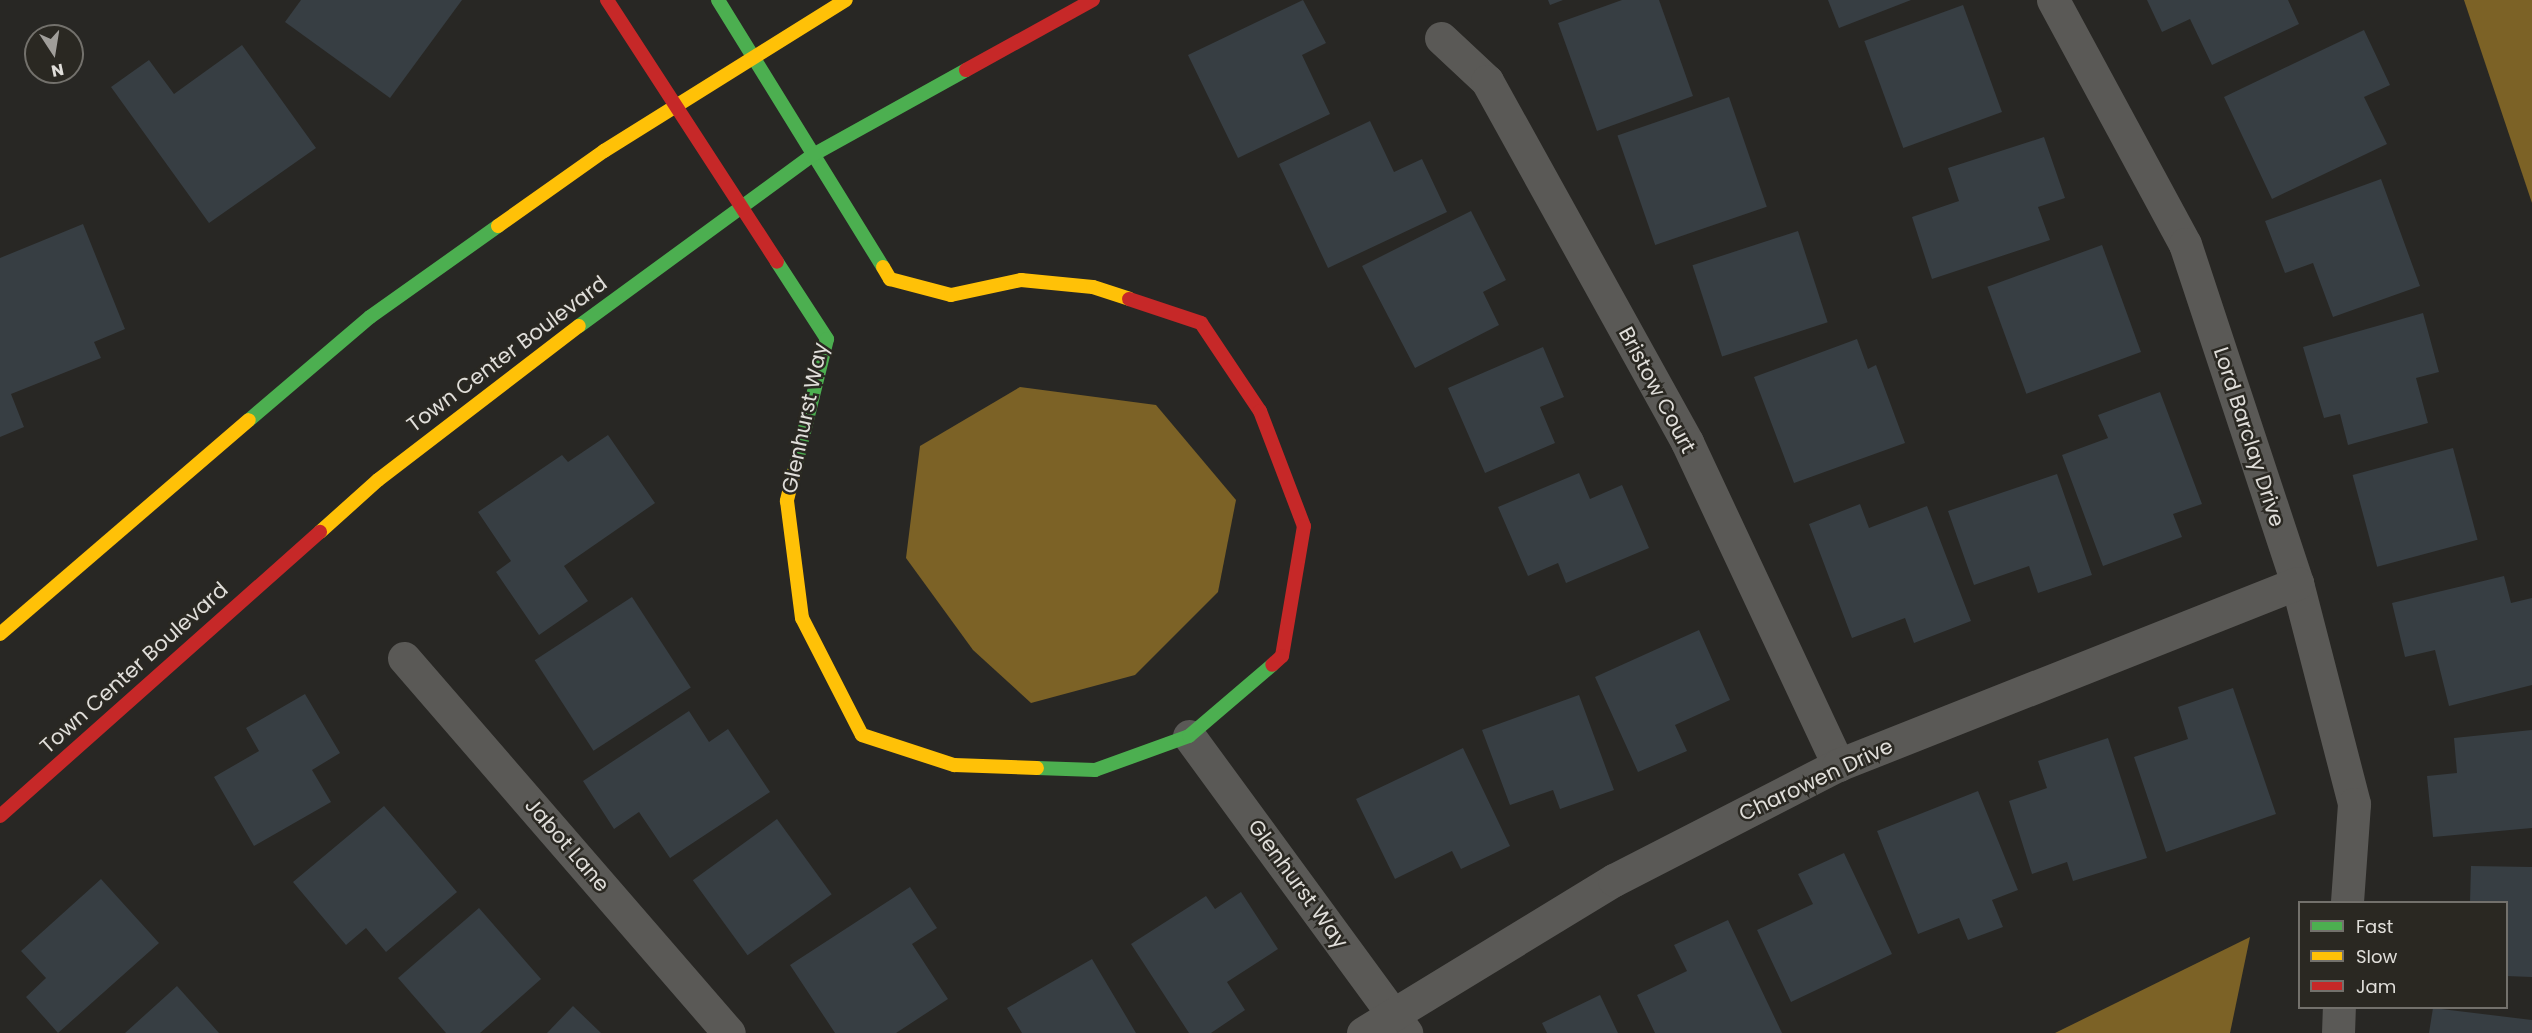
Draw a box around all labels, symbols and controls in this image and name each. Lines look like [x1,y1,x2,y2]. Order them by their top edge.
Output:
north arrow [24,24,84,84]
text: N [49,58,66,83]
street label: Town Center Boulevard [402,271,612,437]
street label: Bristow Court [1613,323,1701,457]
street label: Glenhurst Way [777,340,833,496]
street label: Lord Barclay Drive [2208,344,2290,530]
street label: Town Center Boulevard [35,577,233,759]
street label: Charowen Drive [1735,733,1897,827]
street label: Jabot Lane [519,793,615,897]
street label: Glenhurst Way [1243,815,1353,953]
legend [2298,901,2508,1009]
text: Fast [2356,914,2393,939]
text: Slow [2356,944,2397,969]
text: Jam [2356,974,2396,999]

